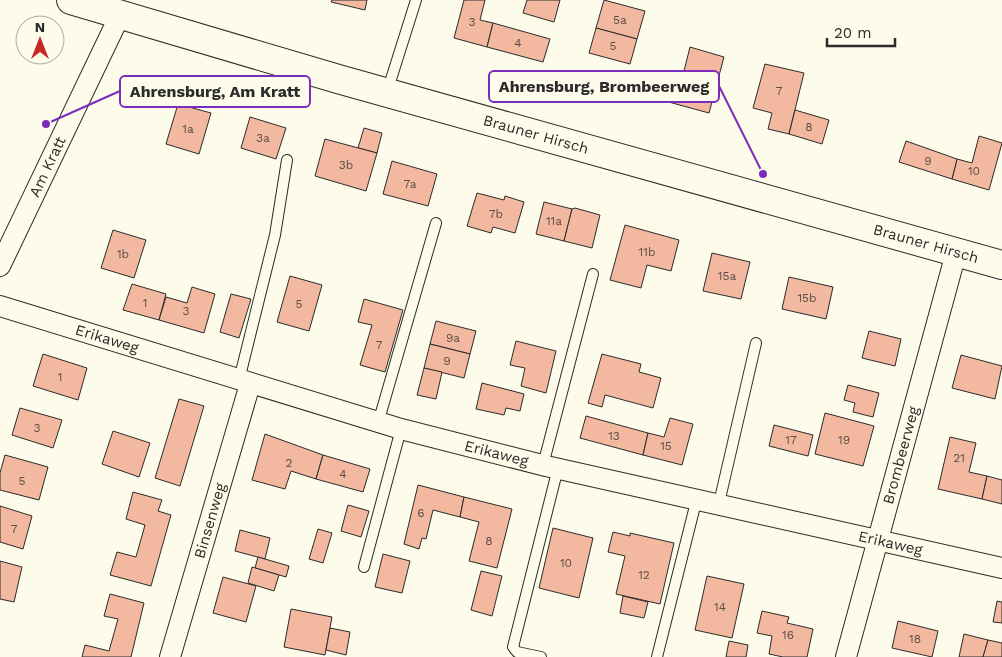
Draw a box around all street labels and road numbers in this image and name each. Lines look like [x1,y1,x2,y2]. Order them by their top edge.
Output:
street label: Brauner Hirsch [481,111,591,158]
street label: Am Kratt [25,133,70,200]
street label: Brauner Hirsch [871,220,981,267]
street label: Erikaweg [73,321,141,357]
street label: Brombeerweg [879,404,923,506]
street label: Erikaweg [463,437,530,470]
street label: Binsenweg [190,481,230,561]
street label: Erikaweg [857,527,924,559]

